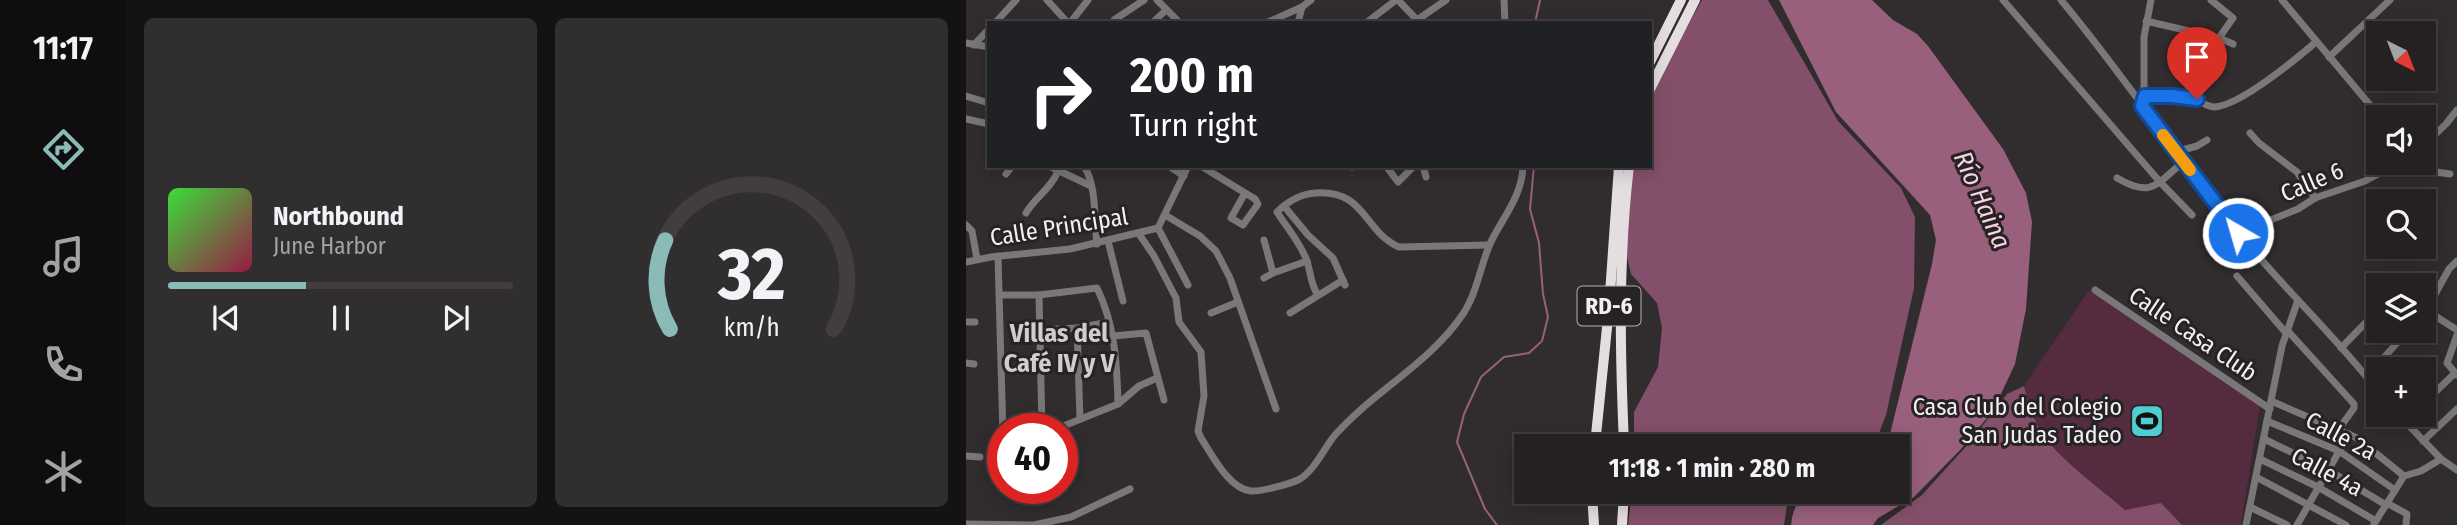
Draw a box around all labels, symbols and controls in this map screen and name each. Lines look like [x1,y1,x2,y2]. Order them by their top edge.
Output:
north arrow [2366,21,2436,91]
map controls [2366,21,2436,427]
pin [2167,27,2227,99]
text: 11:17 [33,29,93,67]
icon: arrive [2178,38,2216,76]
text: 200 m [1130,46,1254,105]
icon: right [1015,49,1106,140]
button: sound [2366,105,2436,175]
text: Turn right [1130,106,1257,144]
icon: directions [39,125,88,174]
water label: Río Haina [1947,147,2017,253]
street label: Calle 6 [2276,156,2348,208]
button: search [2366,189,2436,259]
position arrow [2201,196,2275,270]
text: Northbound [273,201,404,232]
street label: Calle Principal [988,202,1130,252]
text: 32 [717,231,785,318]
icon: music [39,232,88,281]
text: June Harbor [273,232,386,260]
button: layers [2366,273,2436,343]
street label: Calle Casa Club [2124,281,2262,387]
road number: RD-6 [1578,286,1640,326]
icon: previous [207,299,245,337]
icon: pause [322,299,360,337]
icon: next [437,299,475,337]
text: km/h [724,312,779,342]
district label: Villas del Café IV y V [1004,318,1115,379]
icon: phone [39,340,88,389]
button: + [2366,357,2436,427]
place label: Casa Club del Colegio San Judas Tadeo [1913,393,2122,449]
sports icon: Casa Club del Colegio San Judas Tadeo [2128,402,2166,440]
street label: Calle 2a [2301,406,2381,466]
speed limit sign: 40 [987,413,1078,504]
street label: Calle 4a [2286,442,2368,502]
icon: climate [39,447,88,496]
text: 11:18 · 1 min · 280 m [1609,453,1815,484]

